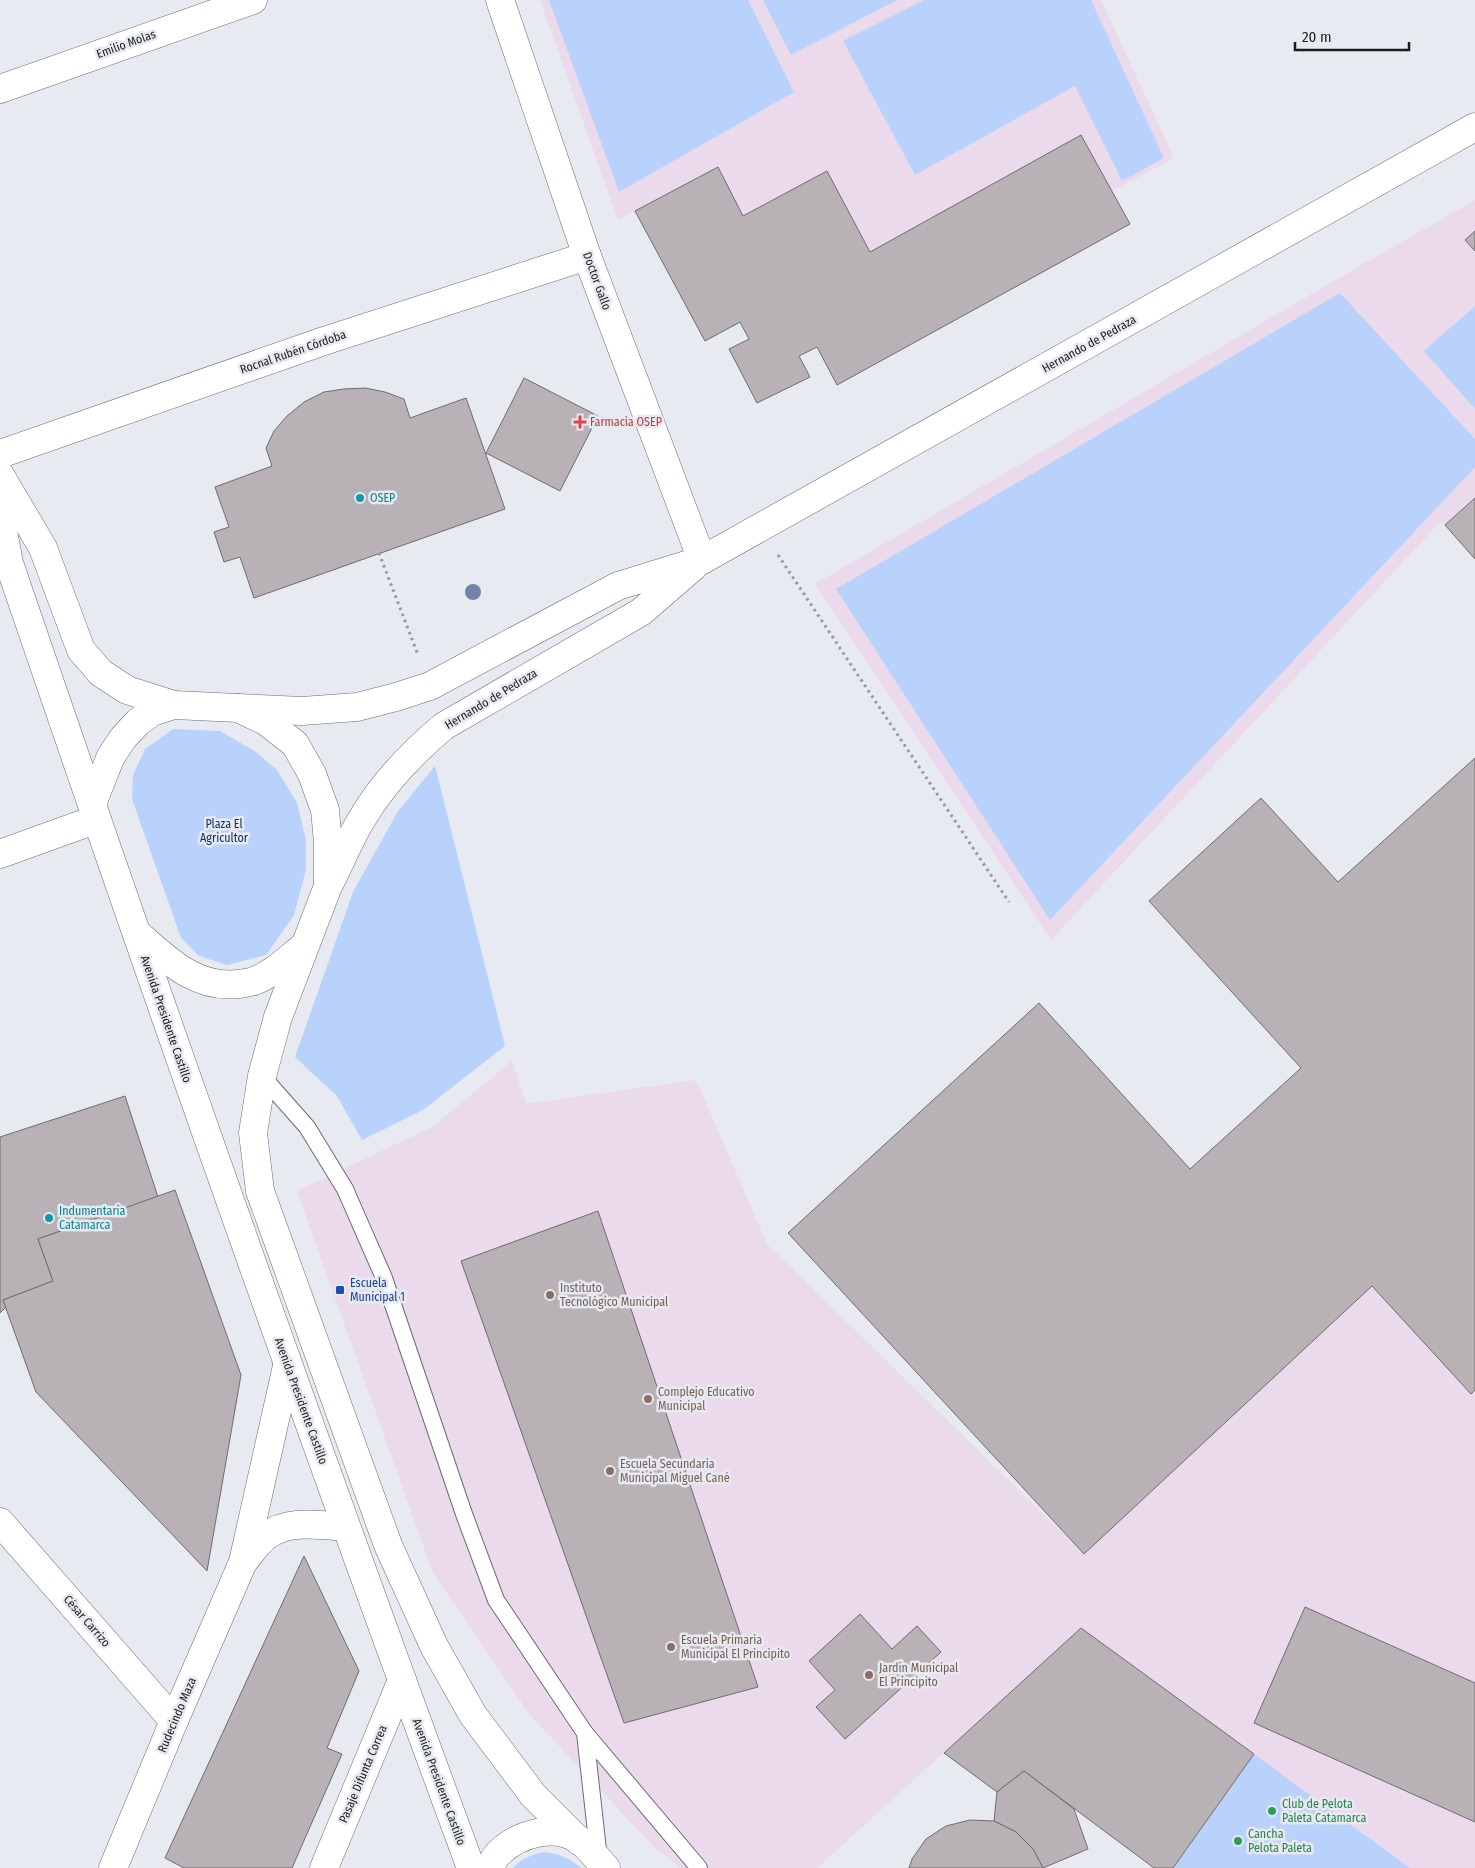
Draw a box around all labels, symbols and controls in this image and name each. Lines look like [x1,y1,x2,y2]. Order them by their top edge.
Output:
scale bar [1295,20,1409,52]
street label: Emilio Molas [94,27,158,61]
text: 20 m [1302,28,1332,46]
street label: Doctor Gallo [580,250,614,312]
street label: Hernando de Pedraza [1040,312,1138,376]
street label: Rocnal Rubén Córdoba [238,327,348,377]
place label: Farmacia OSEP [590,415,662,429]
marker: Farmacia OSEP [574,416,586,428]
place label: OSEP [370,491,395,505]
marker: OSEP [354,492,366,504]
street label: Hernando de Pedraza [442,666,540,732]
park label: Plaza El Agricultor [200,817,249,845]
street label: Avenida Presidente Castillo [138,954,194,1084]
place label: Indumentaria Catamarca [59,1204,126,1232]
marker: Indumentaria Catamarca [43,1212,55,1224]
place label: Escuela Municipal 1 [350,1276,405,1304]
place label: Instituto Tecnológico Municipal [560,1281,668,1309]
marker: Escuela Municipal 1 [334,1284,346,1296]
marker: Instituto Tecnológico Municipal [544,1289,556,1301]
street label: Avenida Presidente Castillo [272,1336,330,1466]
place label: Complejo Educativo Municipal [658,1385,755,1413]
marker: Complejo Educativo Municipal [642,1393,654,1405]
place label: Escuela Secundaria Municipal Miguel Cané [620,1457,730,1485]
marker: Escuela Secundaria Municipal Miguel Cané [604,1465,616,1477]
street label: César Carrizo [61,1592,113,1650]
place label: Escuela Primaria Municipal El Principito [681,1633,790,1661]
marker: Escuela Primaria Municipal El Principito [665,1641,677,1653]
place label: Jardín Municipal El Principito [879,1661,958,1689]
marker: Jardín Municipal El Principito [863,1669,875,1681]
street label: Rudecindo Maza [155,1675,199,1755]
street label: Avenida Presidente Castillo [410,1717,468,1847]
street label: Pasaje Difunta Correa [336,1723,390,1825]
place label: Club de Pelota Paleta Catamarca [1282,1797,1367,1825]
marker: Club de Pelota Paleta Catamarca [1266,1805,1278,1817]
place label: Cancha Pelota Paleta [1248,1827,1312,1855]
marker: Cancha Pelota Paleta [1232,1835,1244,1847]

